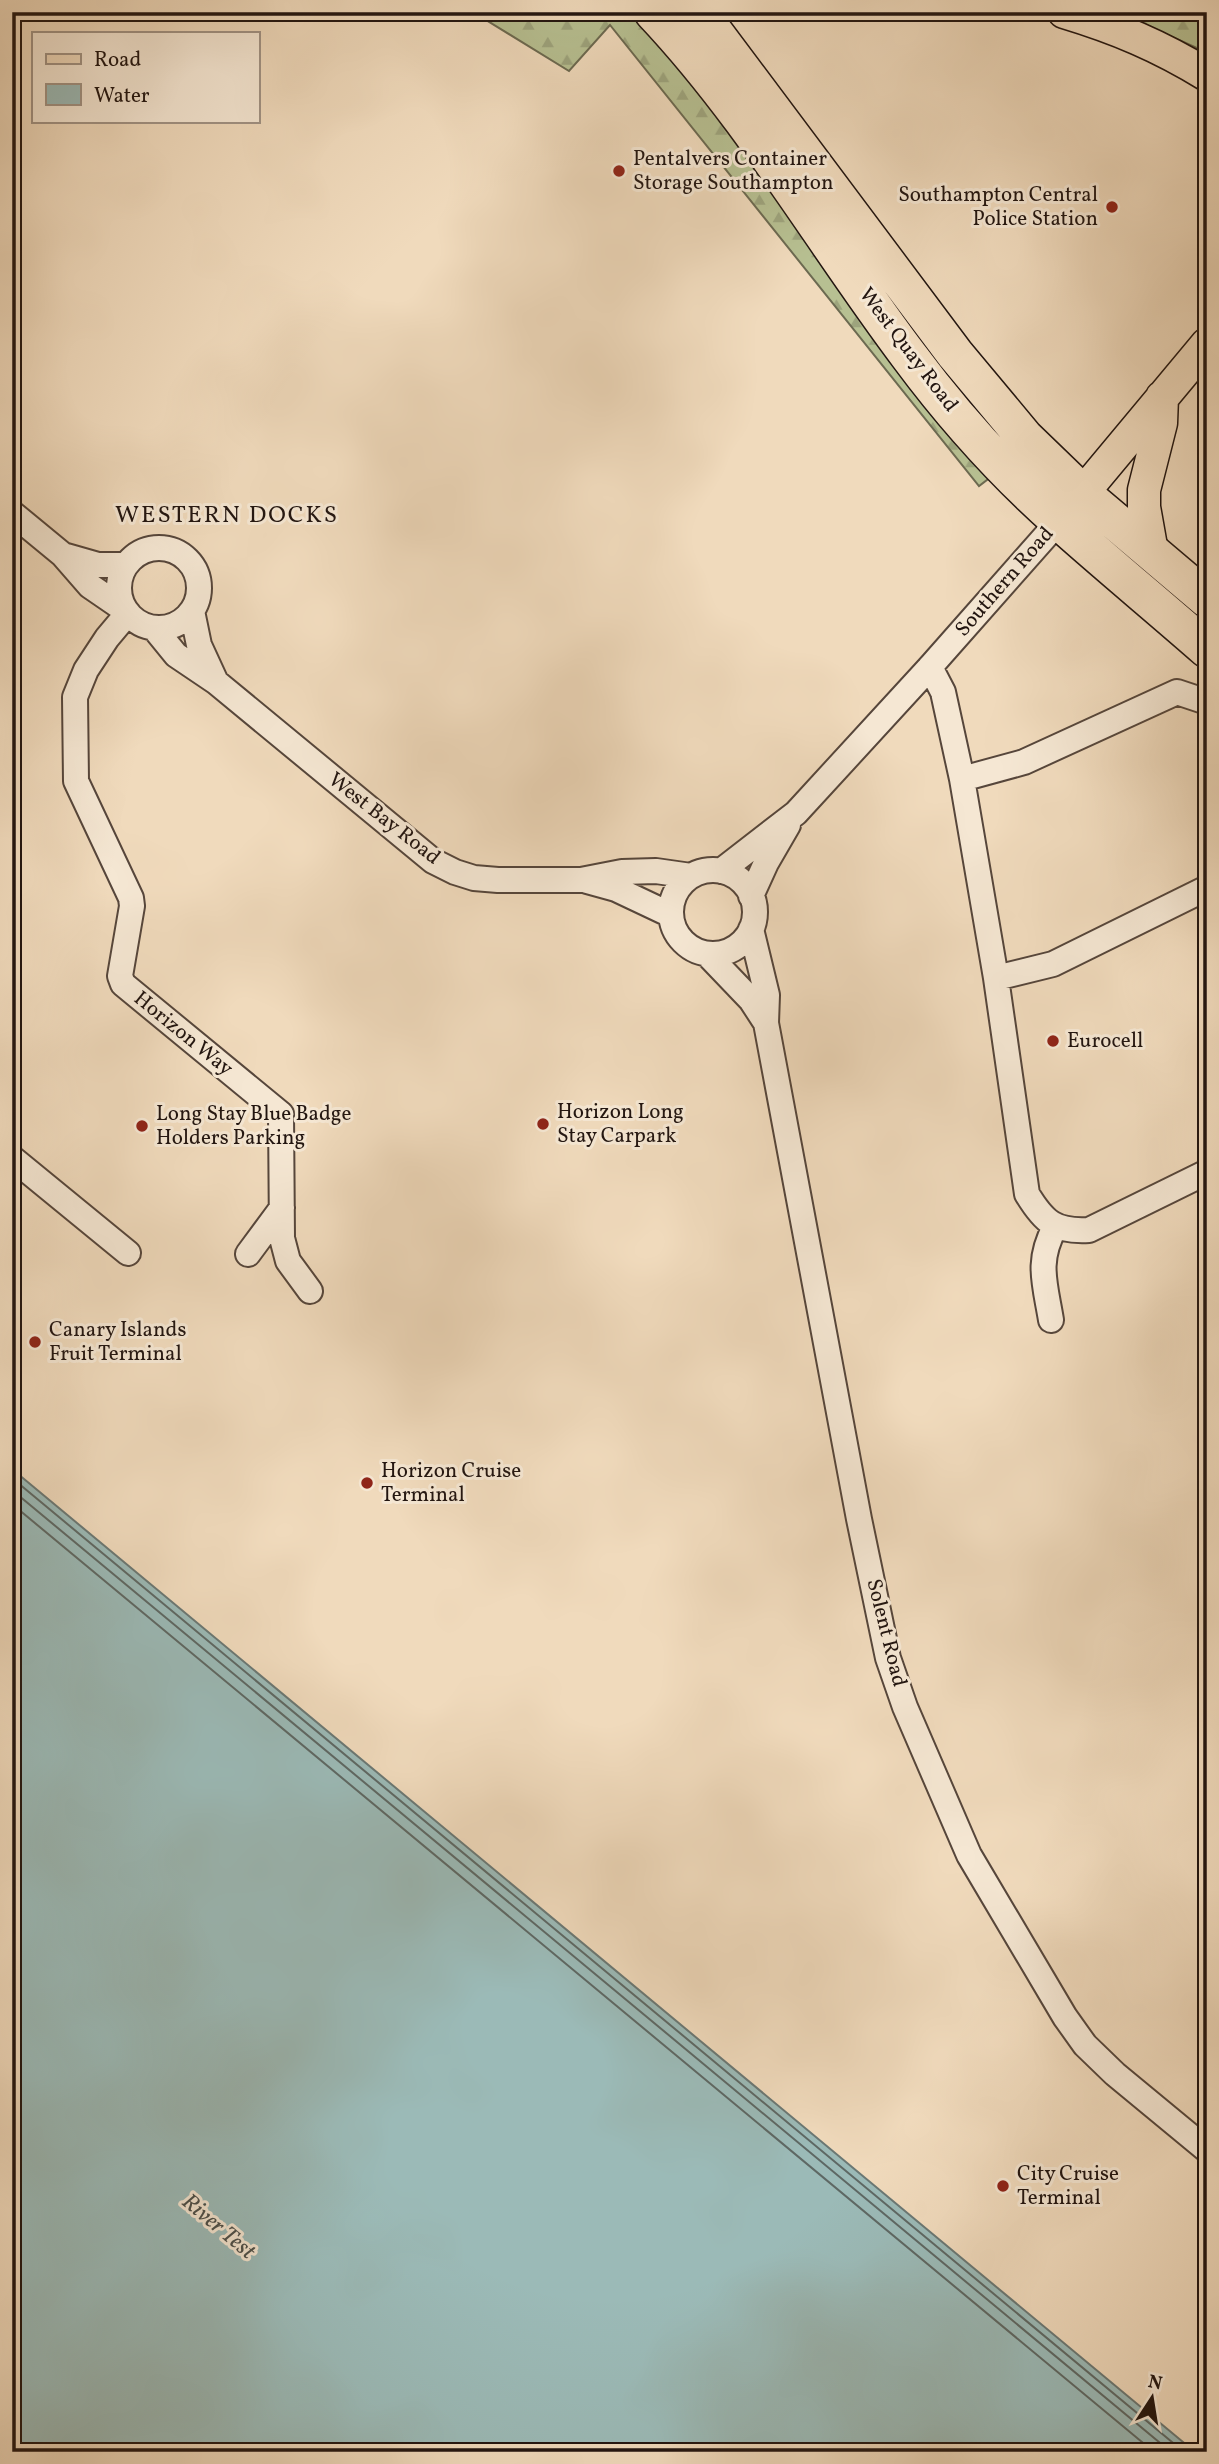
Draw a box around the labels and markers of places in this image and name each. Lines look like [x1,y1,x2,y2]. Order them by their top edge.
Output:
place label: Pentalvers Container Storage Southampton [633,145,834,198]
marker: Pentalvers Container Storage Southampton [611,163,627,179]
place label: Southampton Central Police Station [898,181,1098,234]
marker: Southampton Central Police Station [1104,199,1120,215]
place label: Eurocell [1067,1027,1143,1056]
marker: Eurocell [1045,1033,1061,1049]
place label: Horizon Long Stay Carpark [557,1098,684,1151]
place label: Long Stay Blue Badge Holders Parking [156,1100,352,1153]
marker: Horizon Long Stay Carpark [535,1116,551,1132]
marker: Long Stay Blue Badge Holders Parking [134,1118,150,1134]
place label: Canary Islands Fruit Terminal [49,1316,186,1369]
marker: Canary Islands Fruit Terminal [27,1334,43,1350]
place label: Horizon Cruise Terminal [381,1457,521,1510]
marker: Horizon Cruise Terminal [359,1475,375,1491]
place label: City Cruise Terminal [1017,2160,1119,2213]
marker: City Cruise Terminal [995,2178,1011,2194]

